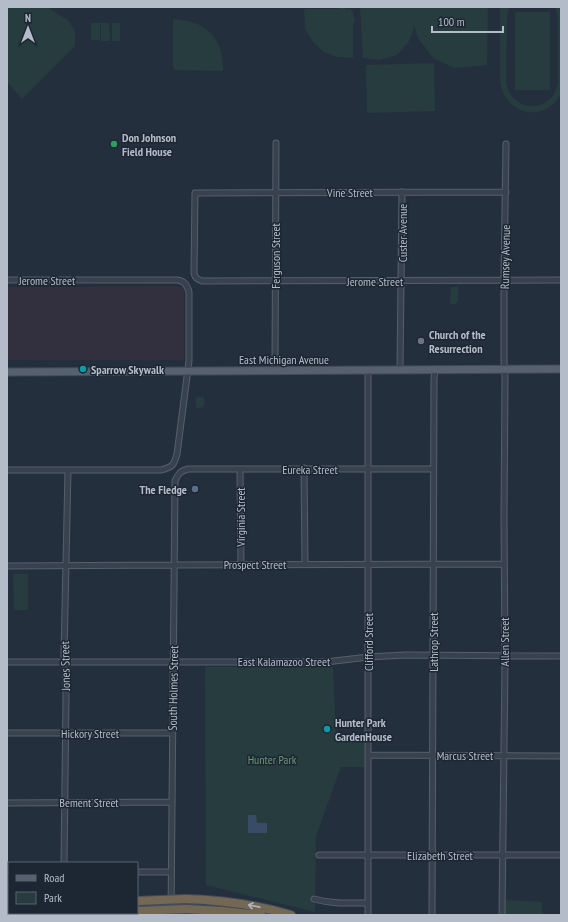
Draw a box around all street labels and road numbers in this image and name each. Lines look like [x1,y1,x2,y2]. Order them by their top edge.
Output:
street label: Vine Street [326,185,374,200]
street label: Custer Avenue [395,204,410,262]
street label: Ferguson Street [268,223,283,289]
street label: Rumsey Avenue [497,225,513,289]
street label: Jerome Street [18,273,76,288]
street label: Jerome Street [346,274,404,289]
street label: East Michigan Avenue [239,352,329,367]
street label: Eureka Street [282,462,338,477]
street label: Virginia Street [233,487,248,548]
street label: Prospect Street [224,557,287,572]
street label: Clifford Street [361,612,376,671]
street label: Lathrop Street [426,612,441,672]
street label: Allen Street [497,617,512,666]
street label: Jones Street [57,640,73,692]
street label: South Holmes Street [165,645,181,731]
street label: East Kalamazoo Street [238,654,331,669]
street label: Hickory Street [61,726,120,741]
street label: Marcus Street [437,748,494,763]
street label: Bement Street [59,795,119,810]
street label: Elizabeth Street [407,848,474,863]

